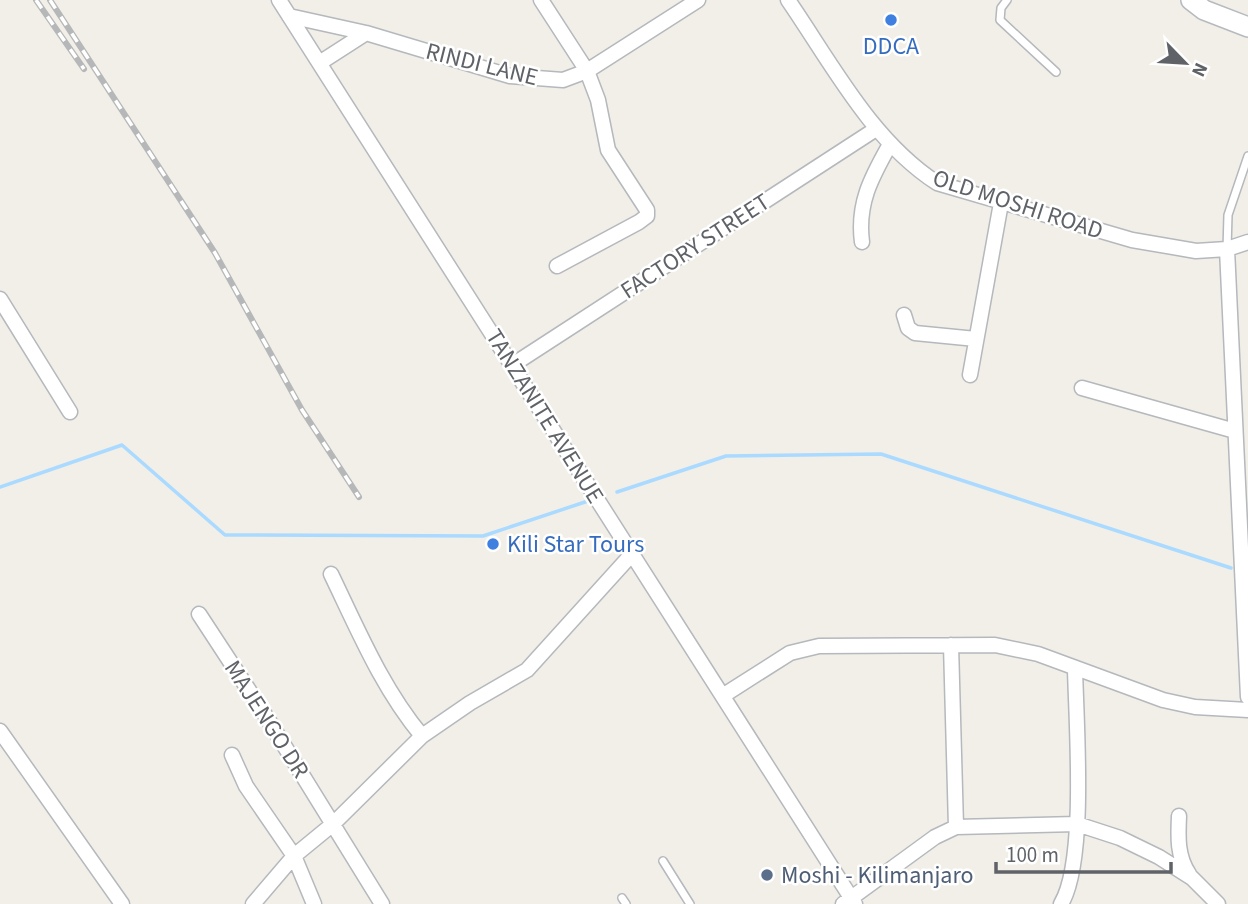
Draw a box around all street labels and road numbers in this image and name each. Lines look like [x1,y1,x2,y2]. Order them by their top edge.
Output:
street label: RINDI LANE [422,34,542,95]
street label: OLD MOSHI ROAD [928,160,1108,249]
street label: FACTORY STREET [614,185,777,308]
street label: TANZANITE AVENUE [477,322,612,510]
street label: MAJENGO DR [215,653,318,785]

